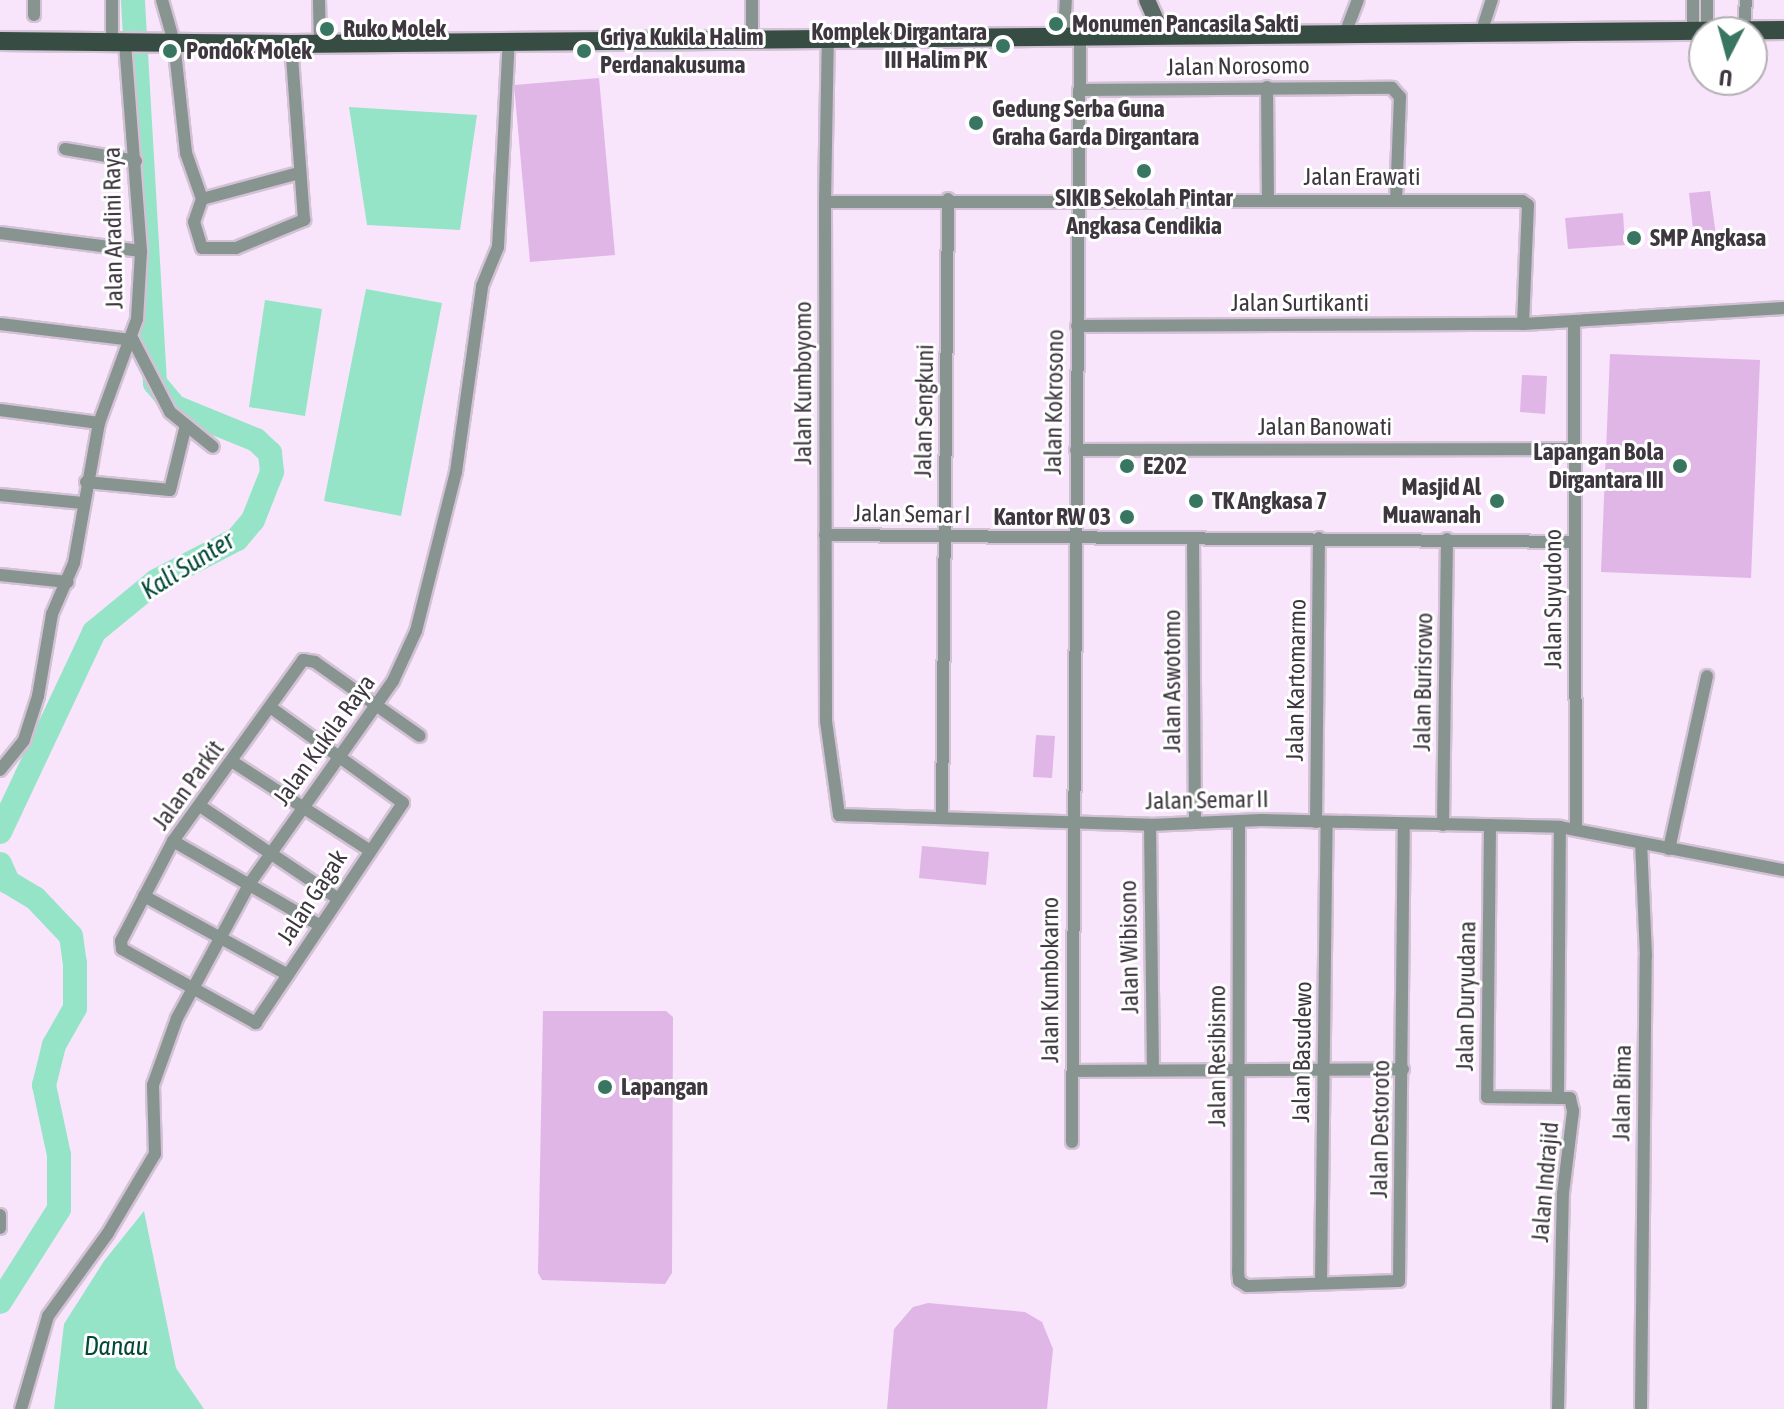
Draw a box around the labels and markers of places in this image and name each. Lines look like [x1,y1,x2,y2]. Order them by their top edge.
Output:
place label: Monumen Pancasila Sakti [1072,10,1299,38]
place label: Ruko Molek [343,15,446,43]
marker: Monumen Pancasila Sakti [1047,15,1065,33]
place label: Komplek Dirgantara III Halim PK [811,18,987,74]
marker: Ruko Molek [318,20,336,38]
place label: Griya Kukila Halim Perdanakusuma [600,23,764,79]
place label: Pondok Molek [186,37,312,65]
marker: Komplek Dirgantara III Halim PK [994,37,1012,55]
marker: Pondok Molek [161,42,179,60]
marker: Griya Kukila Halim Perdanakusuma [575,42,593,60]
place label: Gedung Serba Guna Graha Garda Dirgantara [992,95,1199,151]
marker: Gedung Serba Guna Graha Garda Dirgantara [967,114,985,132]
marker: SIKIB Sekolah Pintar Angkasa Cendikia [1135,162,1153,180]
place label: SIKIB Sekolah Pintar Angkasa Cendikia [1055,184,1233,240]
place label: SMP Angkasa [1650,224,1766,252]
marker: SMP Angkasa [1625,229,1643,247]
place label: Lapangan Bola Dirgantara III [1533,438,1664,494]
place label: E202 [1143,452,1187,480]
marker: E202 [1118,457,1136,475]
marker: Lapangan Bola Dirgantara III [1671,457,1689,475]
place label: Masjid Al Muawanah [1382,473,1481,529]
place label: TK Angkasa 7 [1212,487,1327,515]
marker: TK Angkasa 7 [1187,492,1205,510]
marker: Masjid Al Muawanah [1488,492,1506,510]
place label: Kantor RW 03 [994,503,1111,531]
marker: Kantor RW 03 [1118,508,1136,526]
place label: Lapangan [621,1073,708,1101]
marker: Lapangan [596,1078,614,1096]

